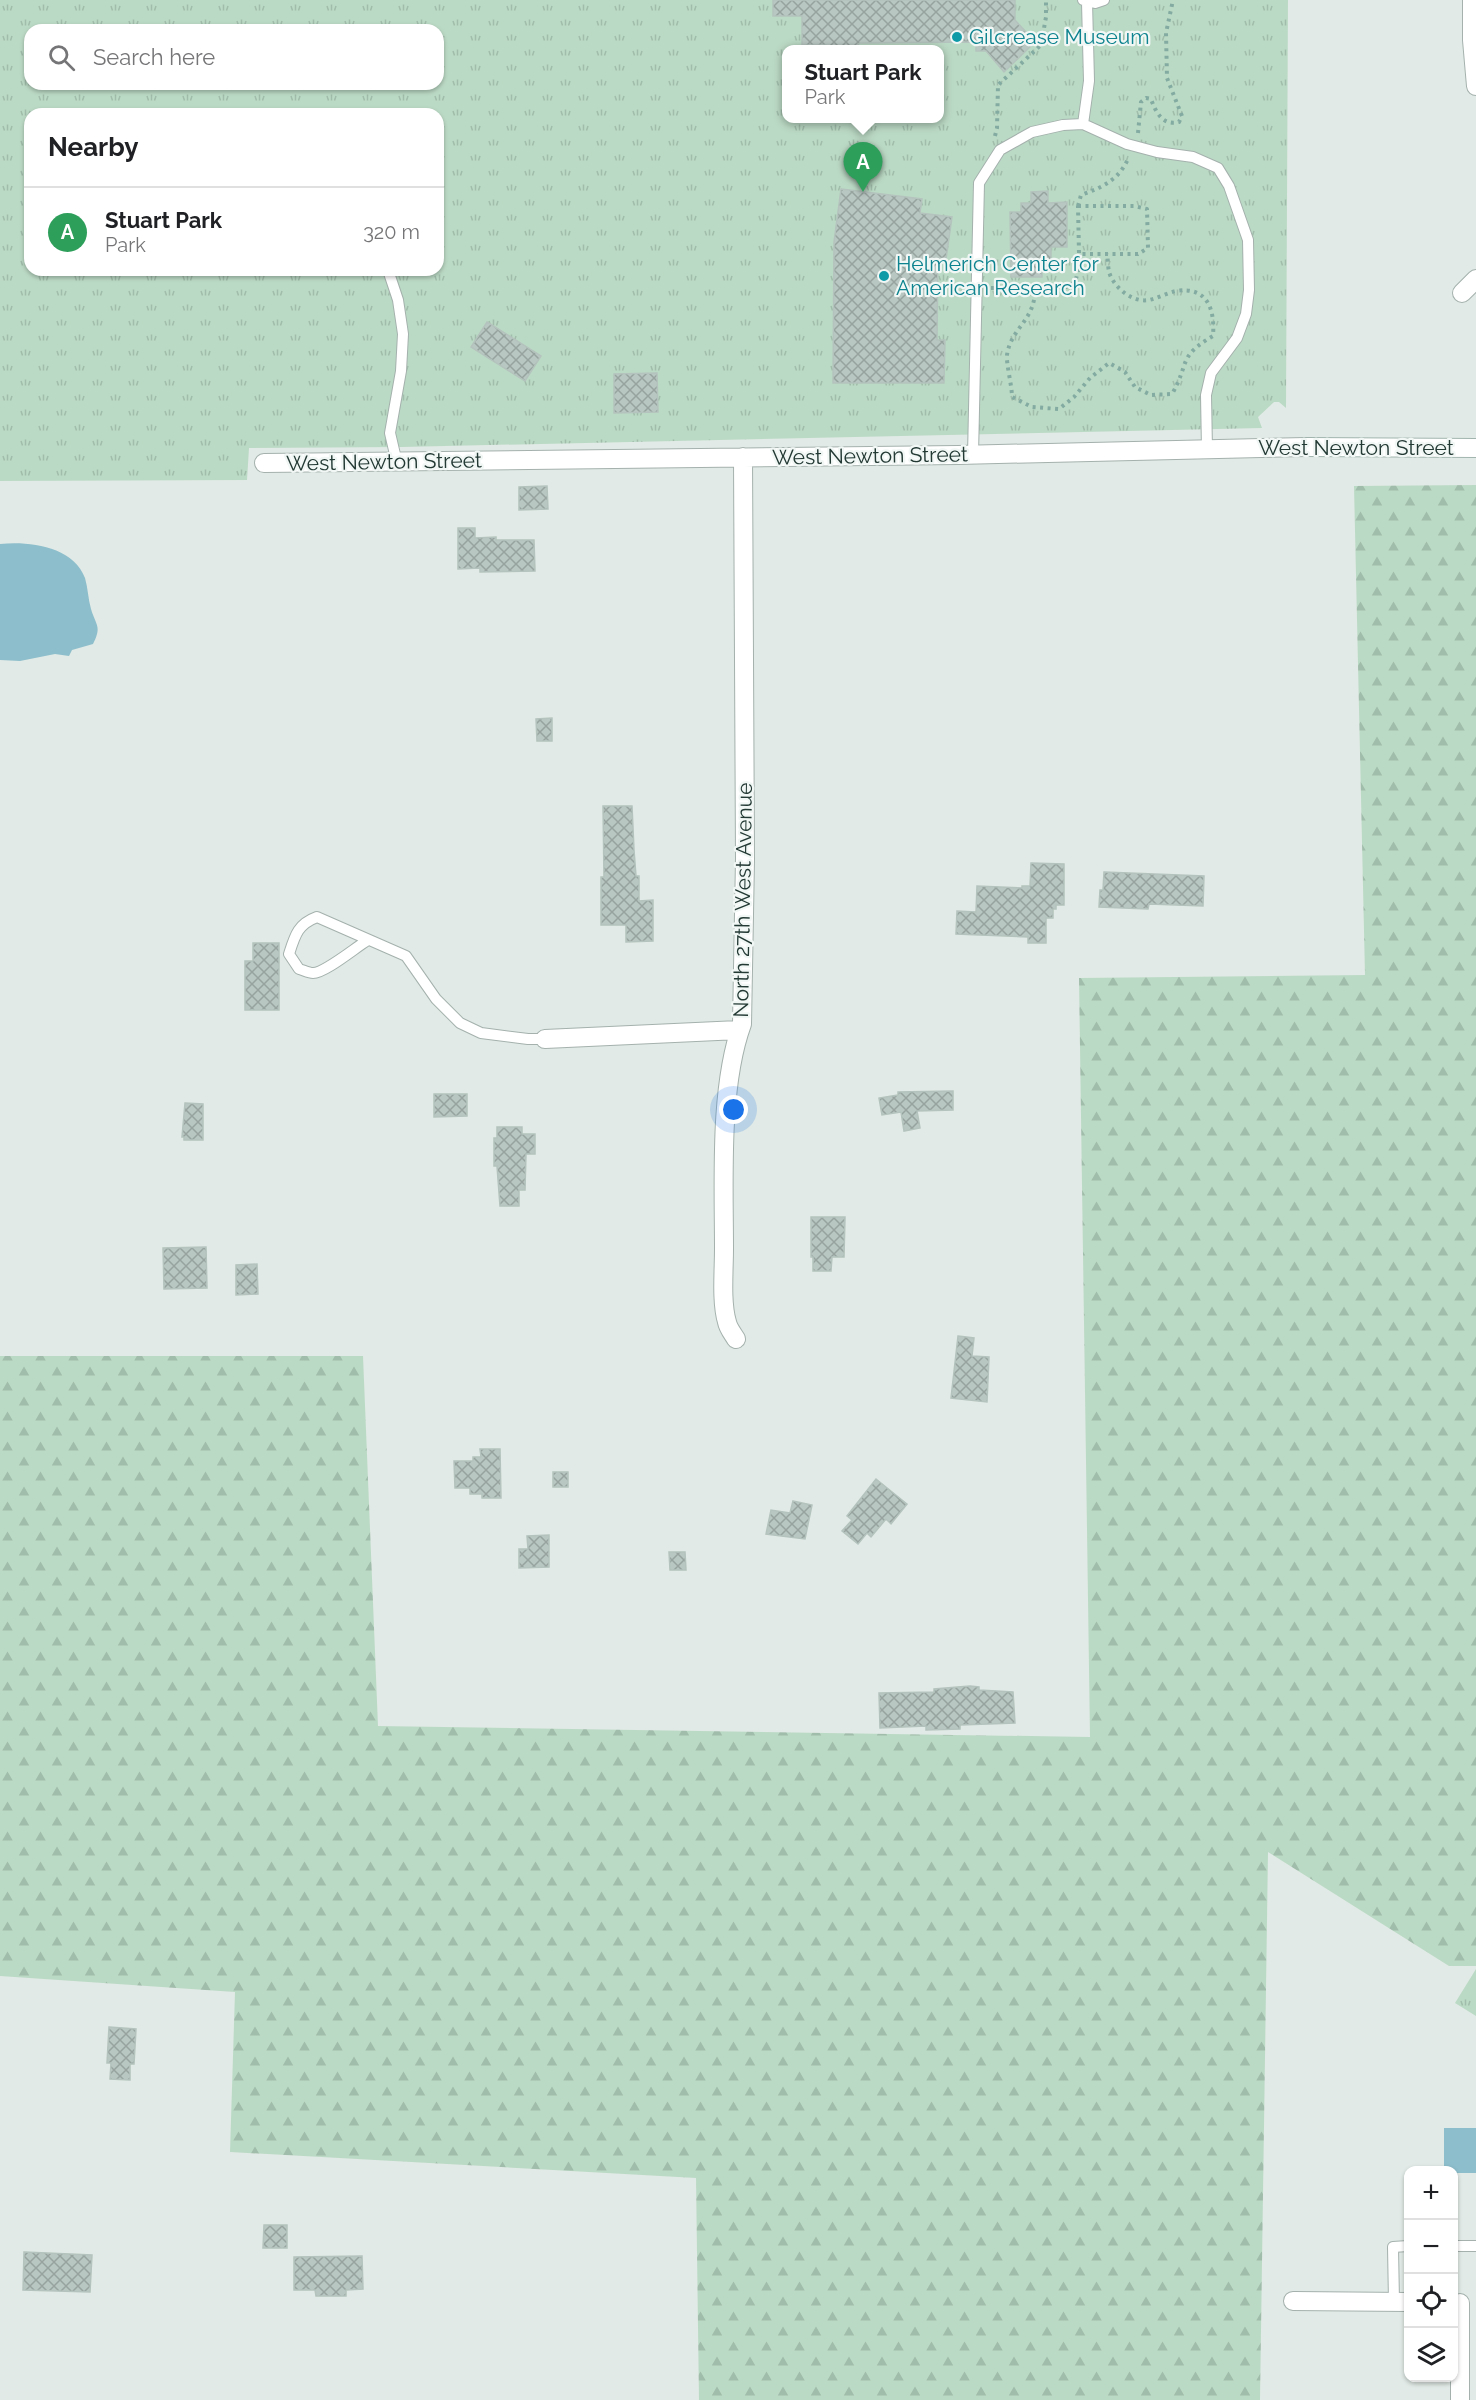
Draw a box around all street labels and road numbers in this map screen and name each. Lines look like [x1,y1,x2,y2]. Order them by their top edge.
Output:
street label: West Newton Street [1258,435,1454,460]
street label: West Newton Street [772,441,968,470]
street label: West Newton Street [286,447,482,476]
street label: North 27th West Avenue [728,782,757,1018]

